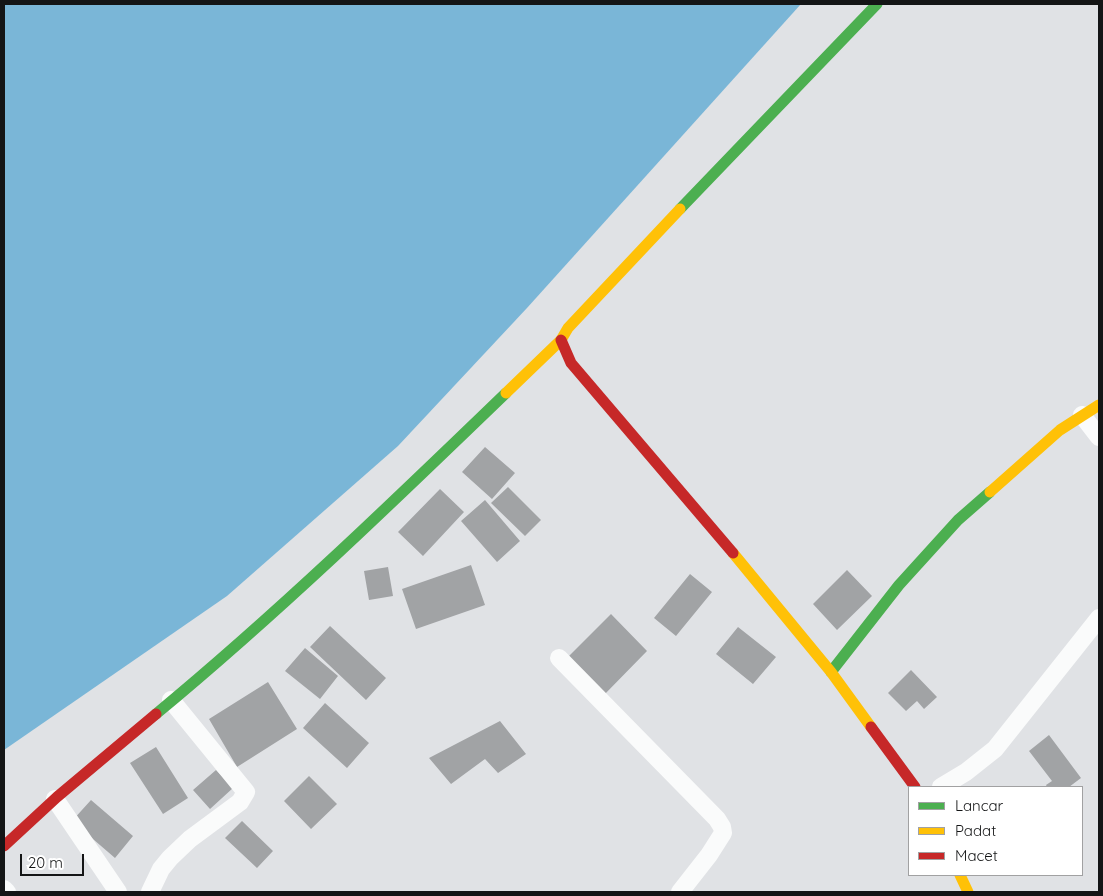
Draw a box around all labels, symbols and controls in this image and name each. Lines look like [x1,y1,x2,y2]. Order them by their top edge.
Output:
legend [908,786,1083,876]
text: Lancar [955,796,1003,815]
text: Padat [955,821,996,840]
scale bar [22,844,86,876]
text: Macet [955,846,998,865]
text: 20 m [28,853,63,872]

